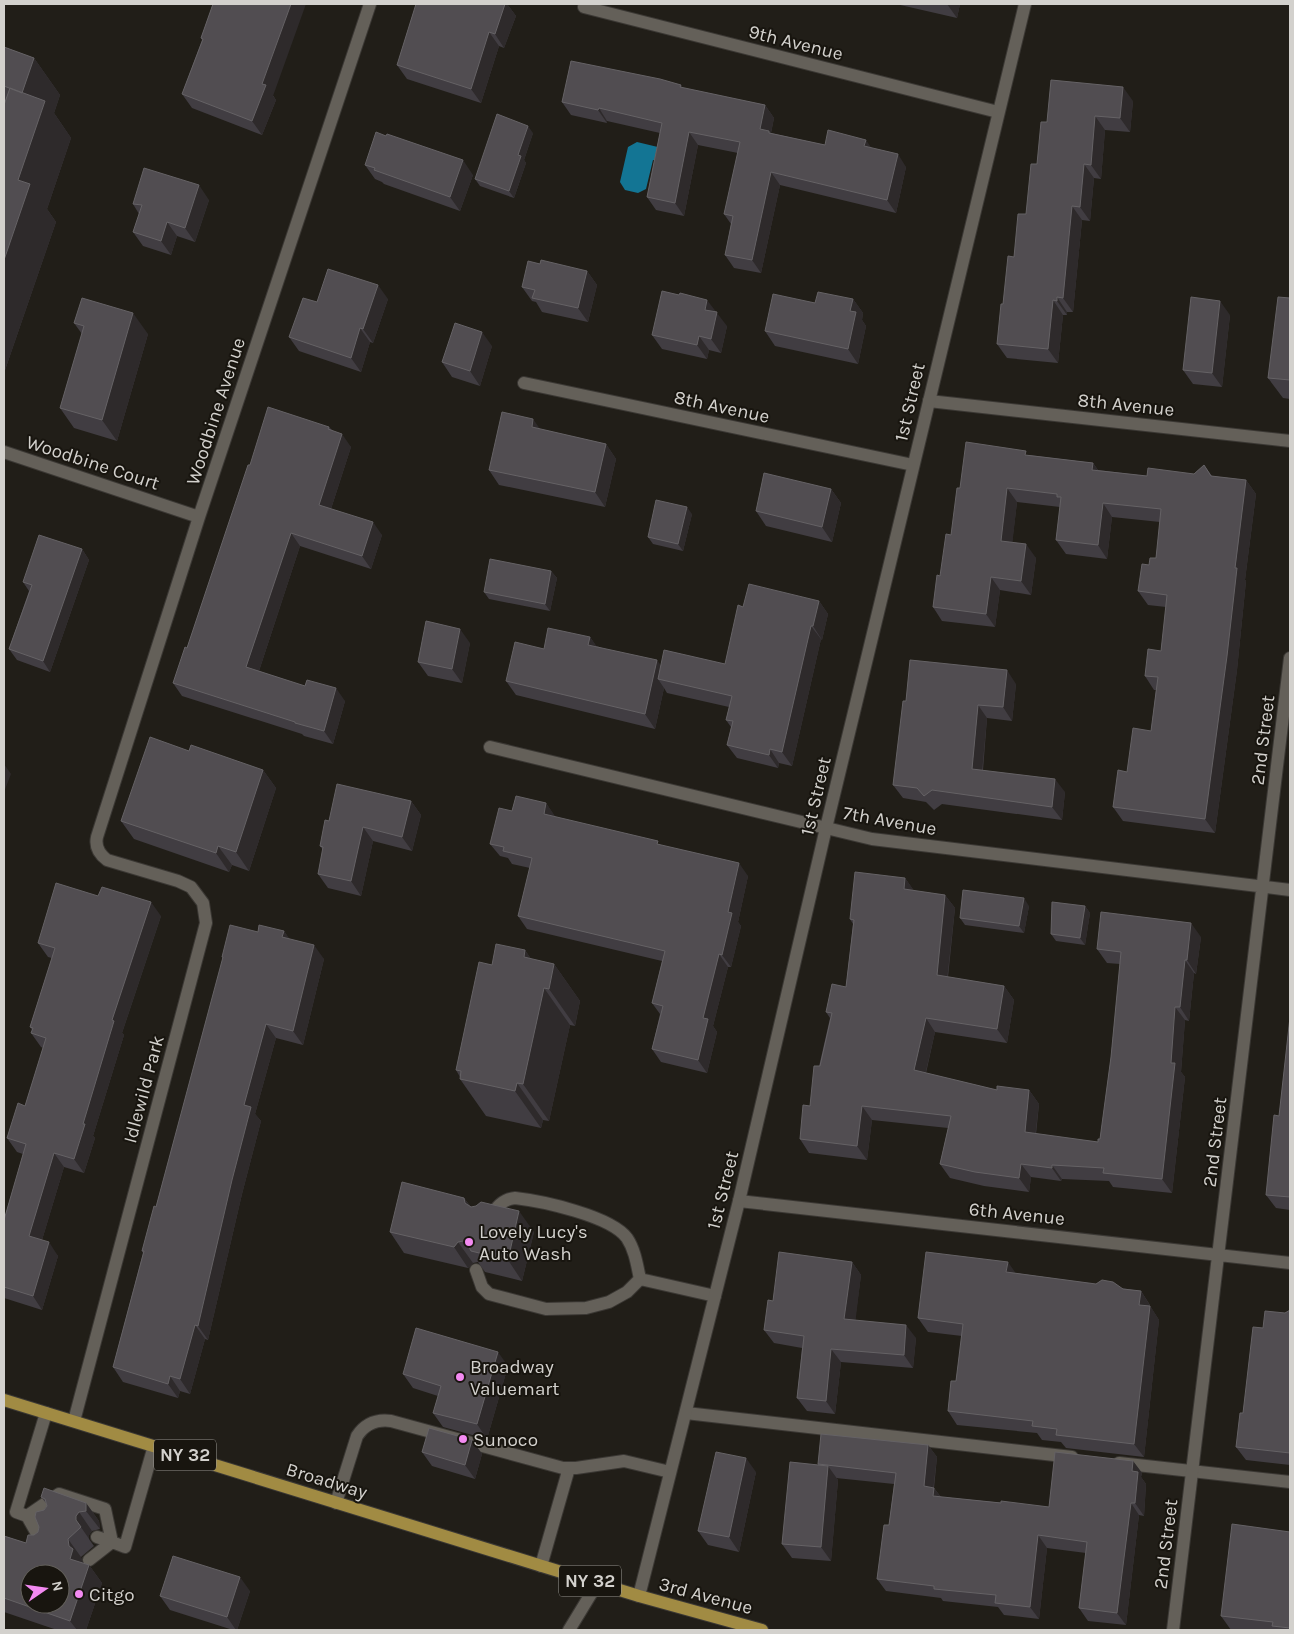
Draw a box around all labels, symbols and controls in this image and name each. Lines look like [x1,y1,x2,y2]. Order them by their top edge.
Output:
street label: 9th Avenue [746,21,845,65]
street label: Woodbine Avenue [182,335,250,488]
street label: 1st Street [890,361,930,444]
street label: 8th Avenue [672,386,772,428]
street label: 8th Avenue [1076,389,1175,421]
street label: Woodbine Court [23,431,162,495]
street label: 2nd Street [1247,694,1279,786]
street label: 1st Street [796,755,836,838]
street label: 7th Avenue [841,802,938,840]
street label: Idlewild Park [119,1033,169,1146]
street label: 2nd Street [1199,1096,1231,1188]
street label: 1st Street [703,1149,743,1232]
street label: 6th Avenue [968,1198,1066,1230]
place label: Lovely Lucy's Auto Wash [479,1221,588,1265]
marker: Lovely Lucy's Auto Wash [463,1236,475,1248]
place label: Broadway Valuemart [470,1356,559,1400]
marker: Broadway Valuemart [454,1371,466,1383]
place label: Sunoco [473,1429,538,1451]
marker: Sunoco [457,1433,469,1445]
road number: NY 32 [154,1440,216,1470]
street label: Broadway [283,1458,370,1504]
street label: 2nd Street [1150,1498,1182,1590]
north arrow [20,1564,70,1614]
road number: NY 32 [559,1565,621,1596]
street label: 3rd Avenue [656,1573,755,1619]
text: N [48,1579,67,1593]
place label: Citgo [89,1584,135,1606]
marker: Citgo [73,1588,85,1600]

